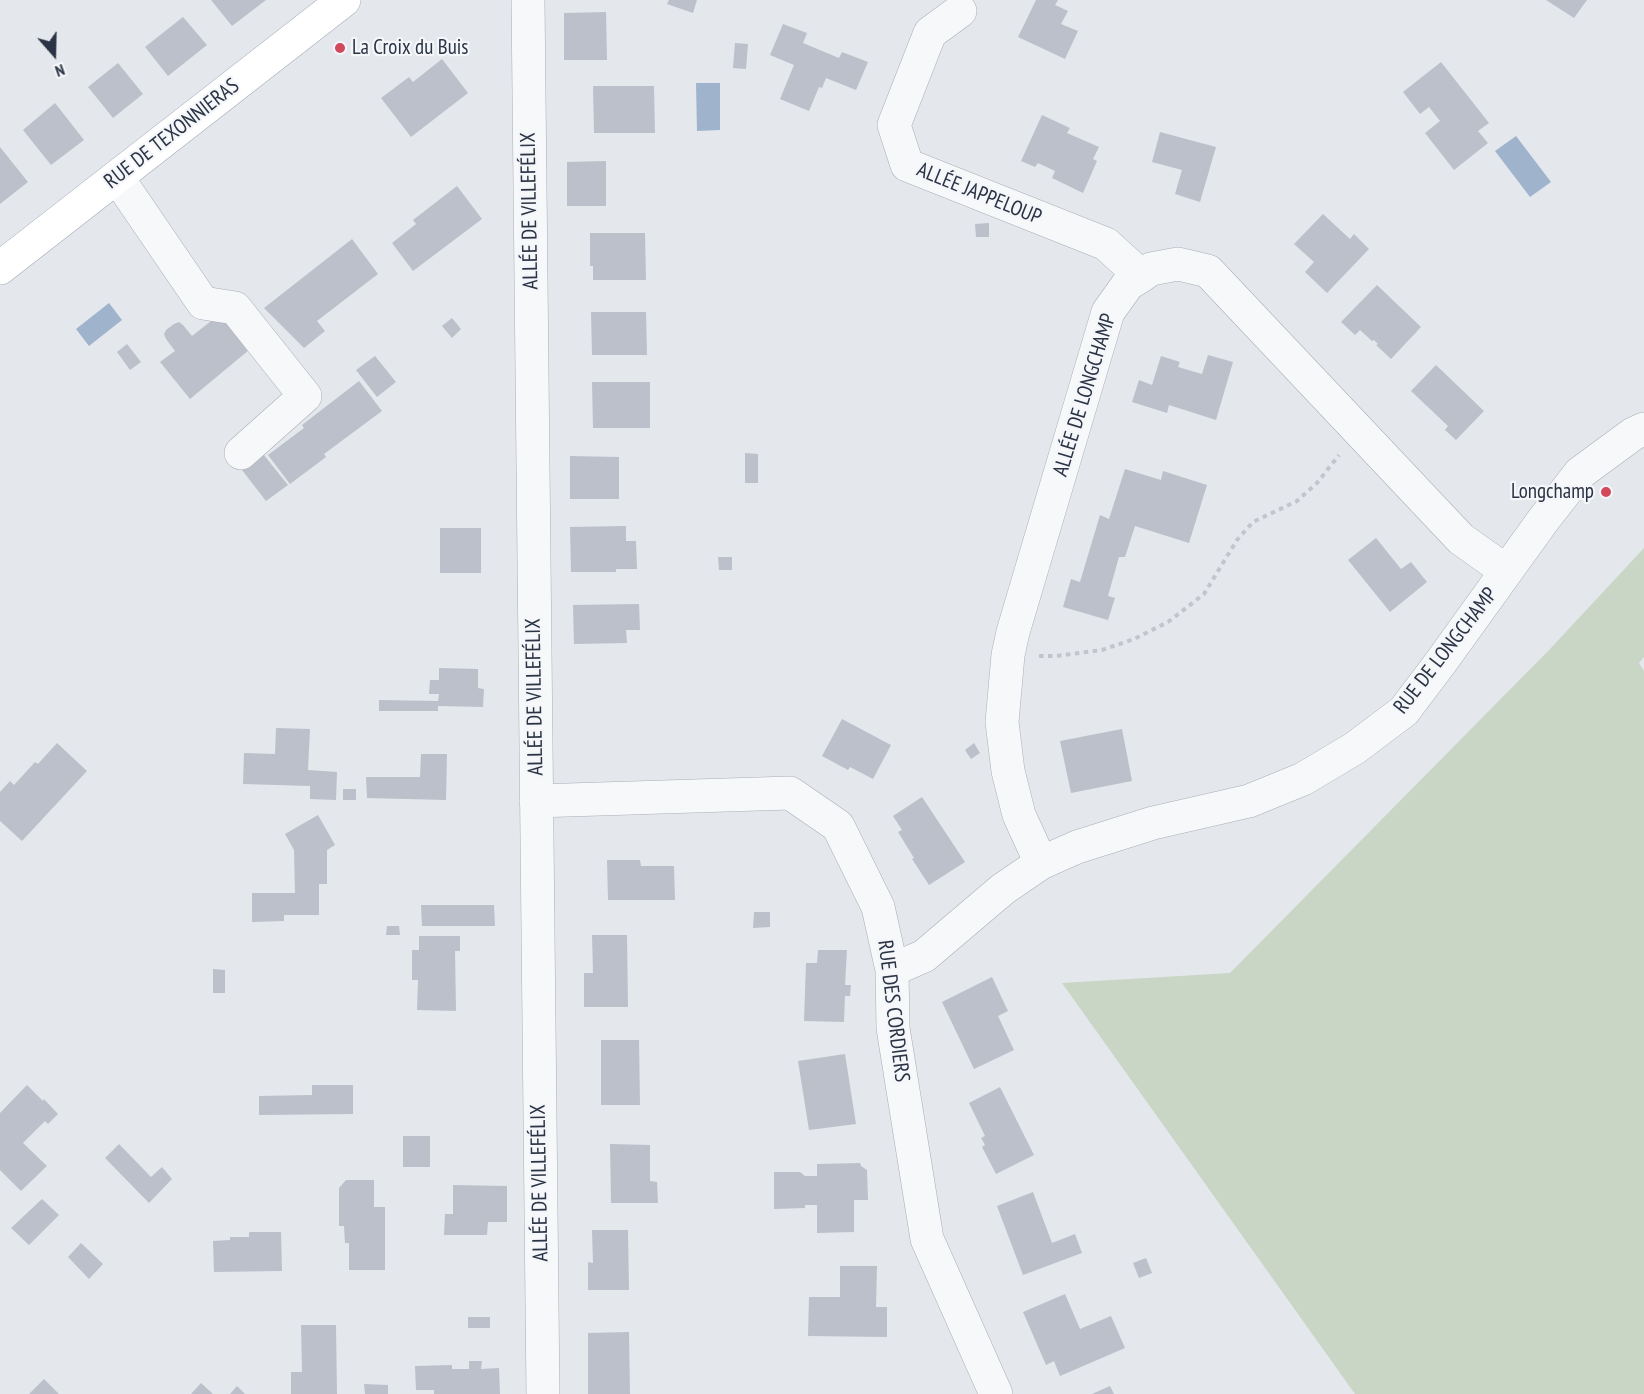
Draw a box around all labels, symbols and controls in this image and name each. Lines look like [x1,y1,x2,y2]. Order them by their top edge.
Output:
north arrow [24,24,84,84]
place label: La Croix du Buis [352,35,468,61]
marker: La Croix du Buis [333,41,347,55]
text: N [53,60,68,82]
street label: RUE DE TEXONNIERAS [100,74,244,194]
street label: ALLÉE DE VILLEFÉLIX [516,132,544,290]
street label: ALLÉE JAPPELOUP [913,158,1045,230]
street label: ALLÉE DE LONGCHAMP [1048,311,1122,479]
place label: Longchamp [1511,479,1594,505]
marker: Longchamp [1599,485,1613,499]
street label: RUE DE LONGCHAMP [1389,583,1503,719]
street label: ALLÉE DE VILLEFÉLIX [521,618,549,776]
street label: RUE DES CORDIERS [872,939,914,1083]
street label: ALLÉE DE VILLEFÉLIX [526,1104,554,1262]

